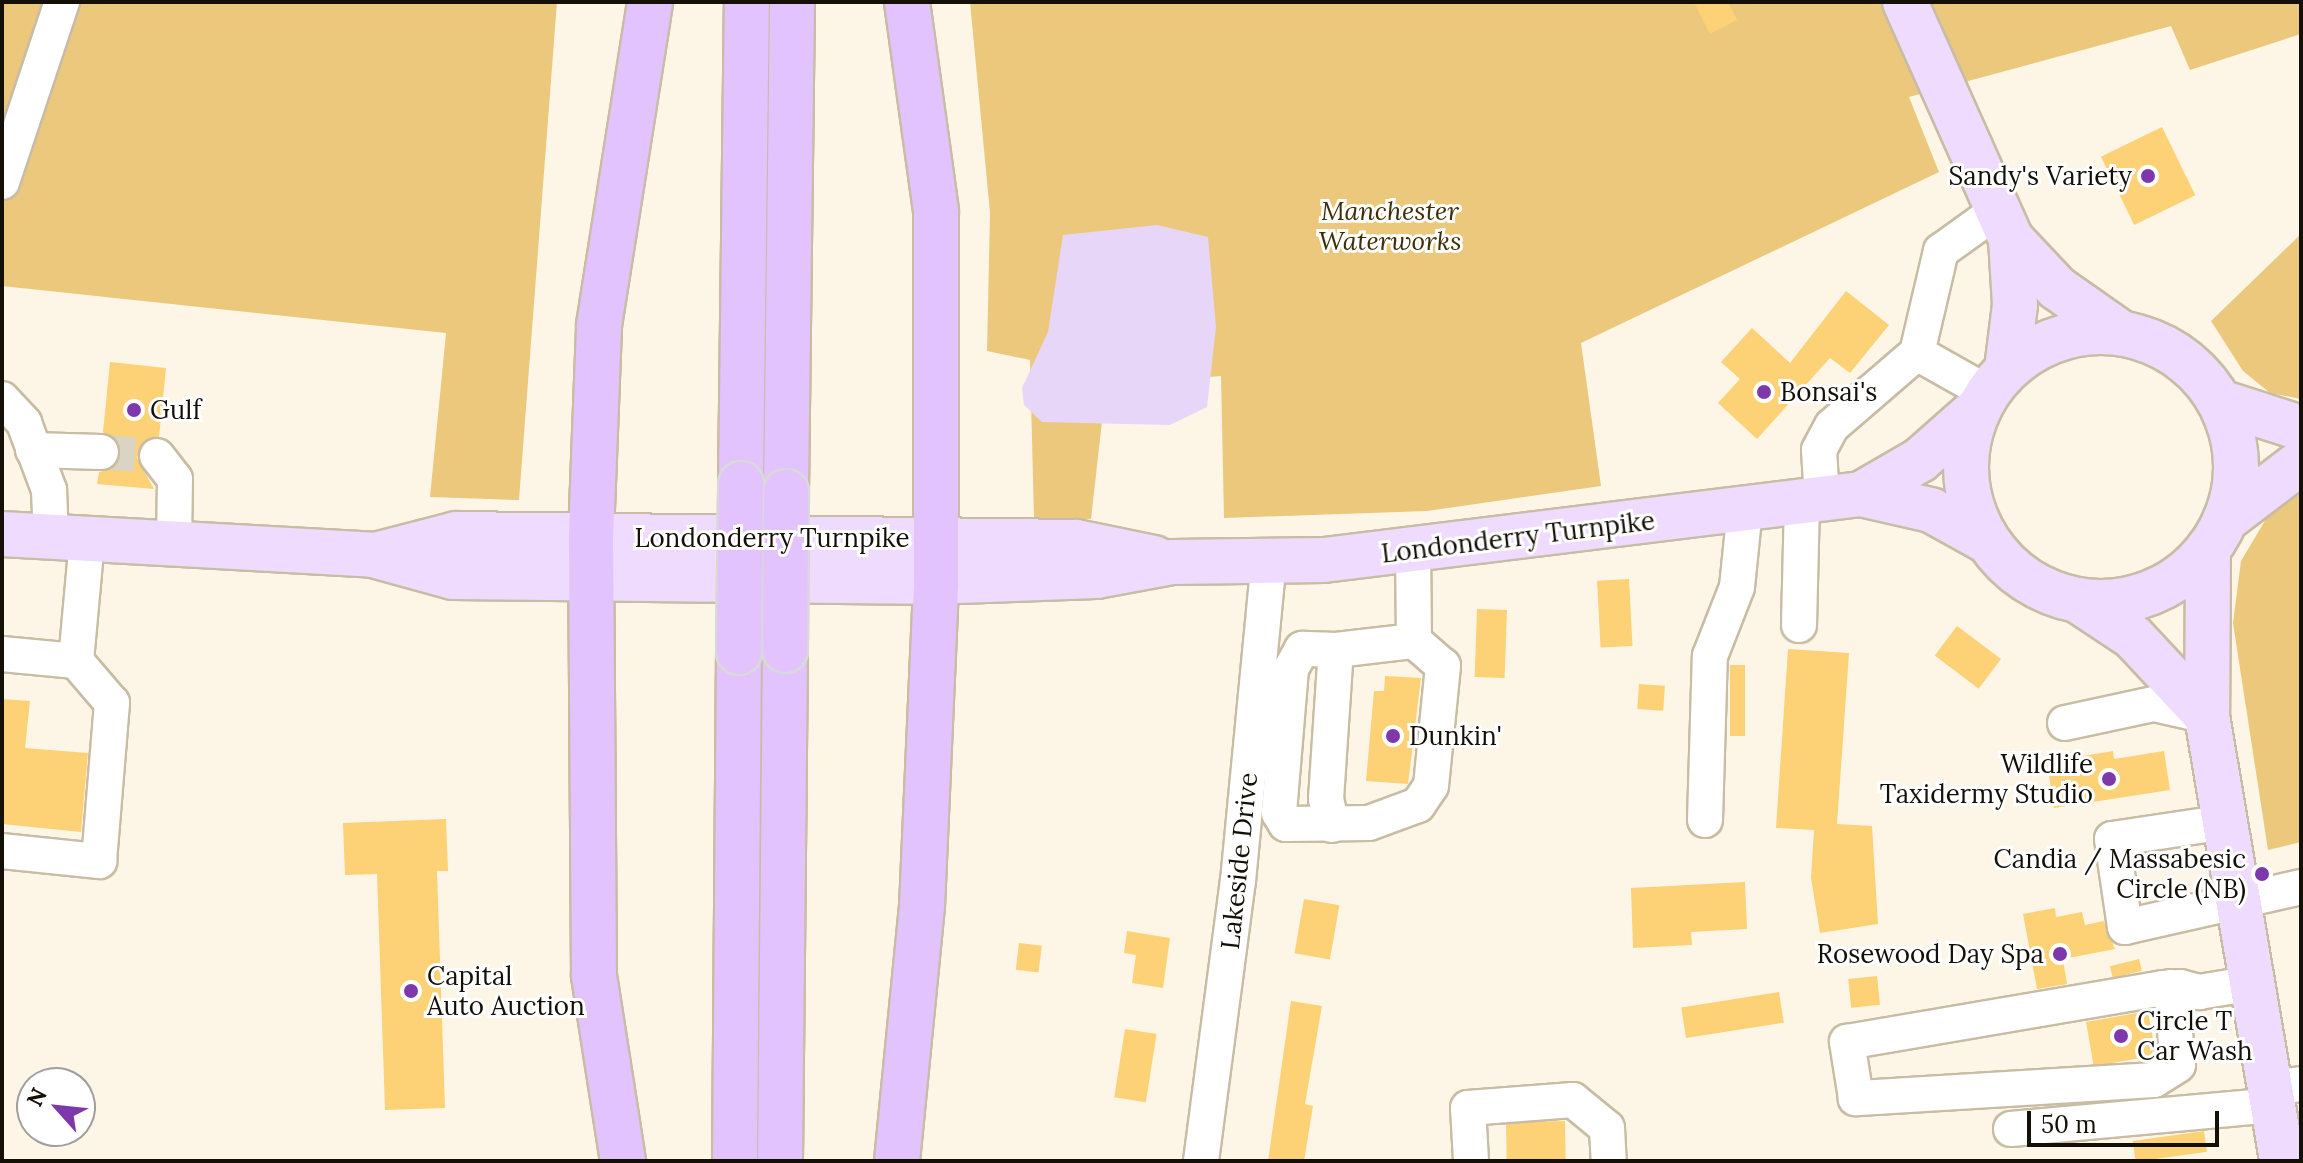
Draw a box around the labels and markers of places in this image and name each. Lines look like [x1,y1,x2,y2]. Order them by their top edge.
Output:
place label: Sandy's Variety [1949,160,2132,192]
marker: Sandy's Variety [2139,167,2157,185]
place label: Bonsai's [1780,376,1877,408]
marker: Bonsai's [1755,383,1773,401]
place label: Gulf [150,394,201,426]
marker: Gulf [125,401,143,419]
place label: Dunkin' [1409,720,1502,752]
marker: Dunkin' [1384,727,1402,745]
place label: Wildlife Taxidermy Studio [1880,748,2093,810]
marker: Wildlife Taxidermy Studio [2100,770,2118,788]
place label: Candia / Massabesic Circle (NB) [1994,843,2246,904]
marker: Candia / Massabesic Circle (NB) [2253,865,2271,883]
place label: Rosewood Day Spa [1817,938,2044,970]
marker: Rosewood Day Spa [2051,945,2069,963]
place label: Capital Auto Auction [427,960,585,1022]
marker: Capital Auto Auction [402,982,420,1000]
place label: Circle T Car Wash [2137,1005,2253,1066]
marker: Circle T Car Wash [2112,1027,2130,1045]

